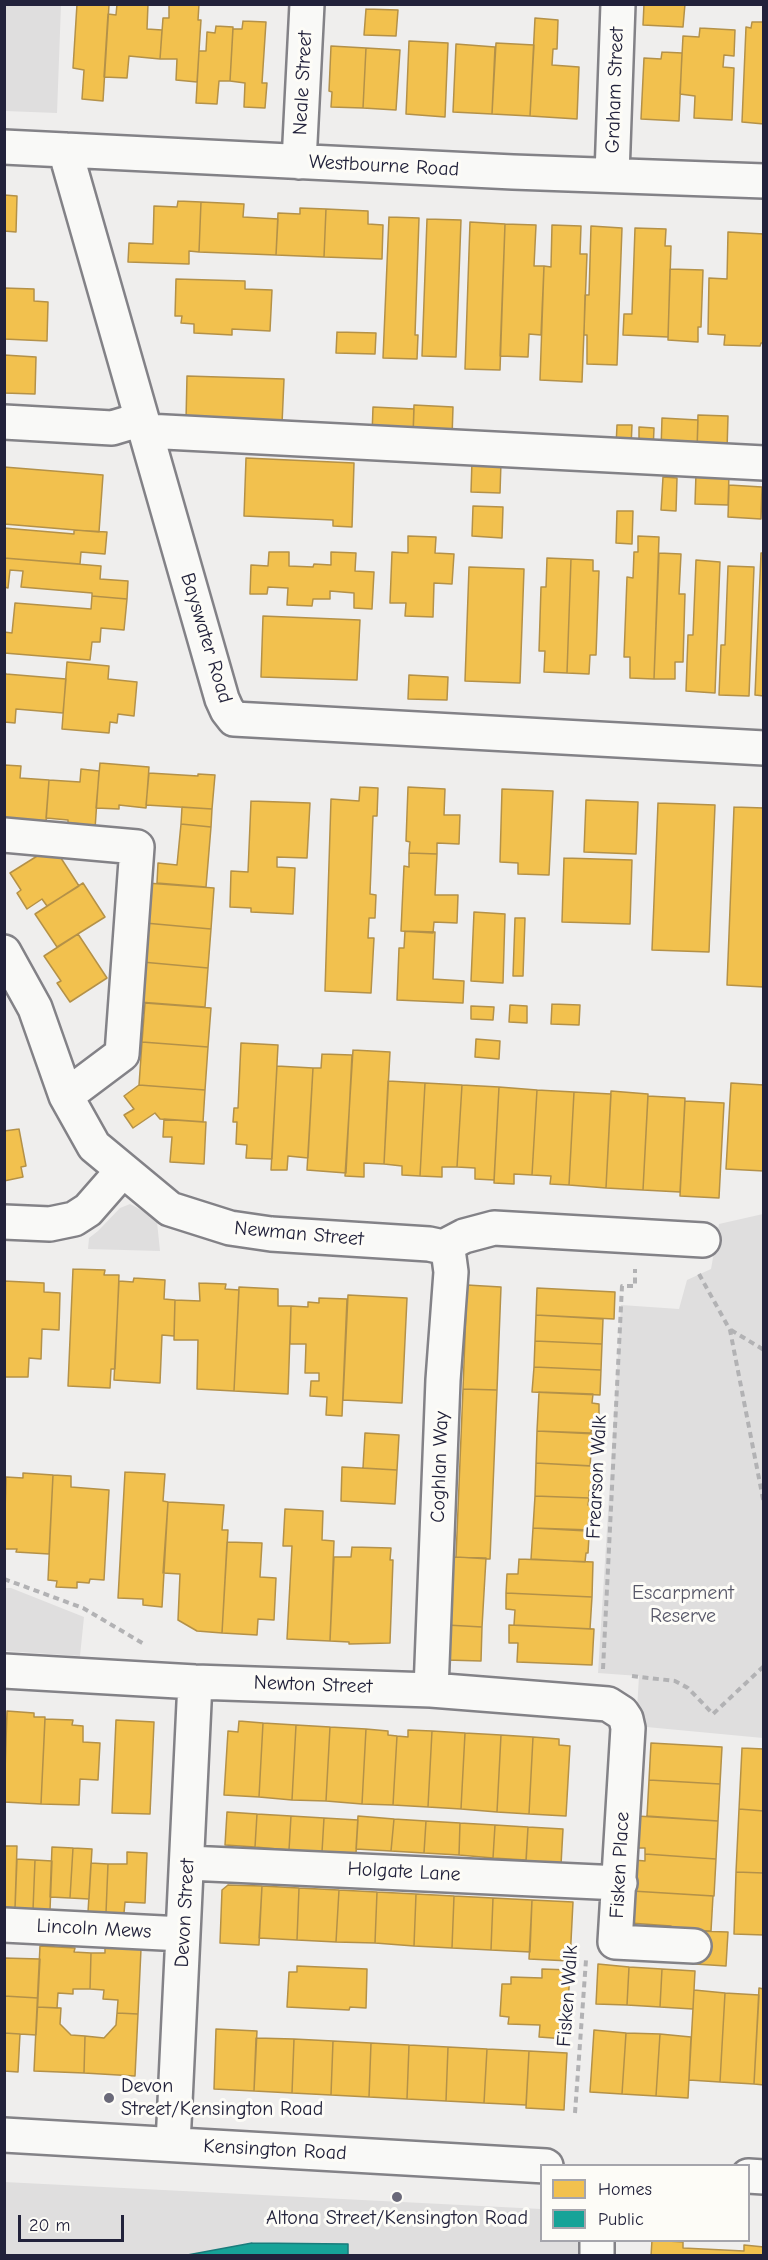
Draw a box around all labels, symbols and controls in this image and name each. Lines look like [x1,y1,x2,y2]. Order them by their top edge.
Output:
street label: Graham Street [601,26,629,154]
street label: Neale Street [288,30,318,136]
street label: Westbourne Road [308,150,460,182]
street label: Bayswater Road [175,570,237,706]
street label: Newman Street [233,1216,365,1252]
street label: Coghlan Way [426,1411,454,1523]
street label: Frearson Walk [582,1414,612,1540]
park label: Escarpment Reserve [632,1581,734,1628]
street label: Newton Street [253,1671,373,1699]
street label: Fisken Place [605,1811,635,1919]
street label: Holgate Lane [347,1857,461,1887]
street label: Devon Street [170,1858,200,1968]
street label: Lincoln Mews [36,1914,152,1944]
street label: Fisken Walk [552,1944,584,2048]
place label: Devon Street/Kensington Road [121,2074,323,2121]
marker: Devon Street/Kensington Road [102,2091,116,2105]
street label: Kensington Road [203,2134,347,2166]
legend [540,2164,750,2242]
text: Homes [598,2179,652,2200]
marker: Altona Street/Kensington Road [390,2190,404,2204]
scale bar [21,2203,128,2241]
place label: Altona Street/Kensington Road [266,2206,528,2230]
text: Public [598,2209,644,2230]
text: 20 m [29,2215,70,2236]

